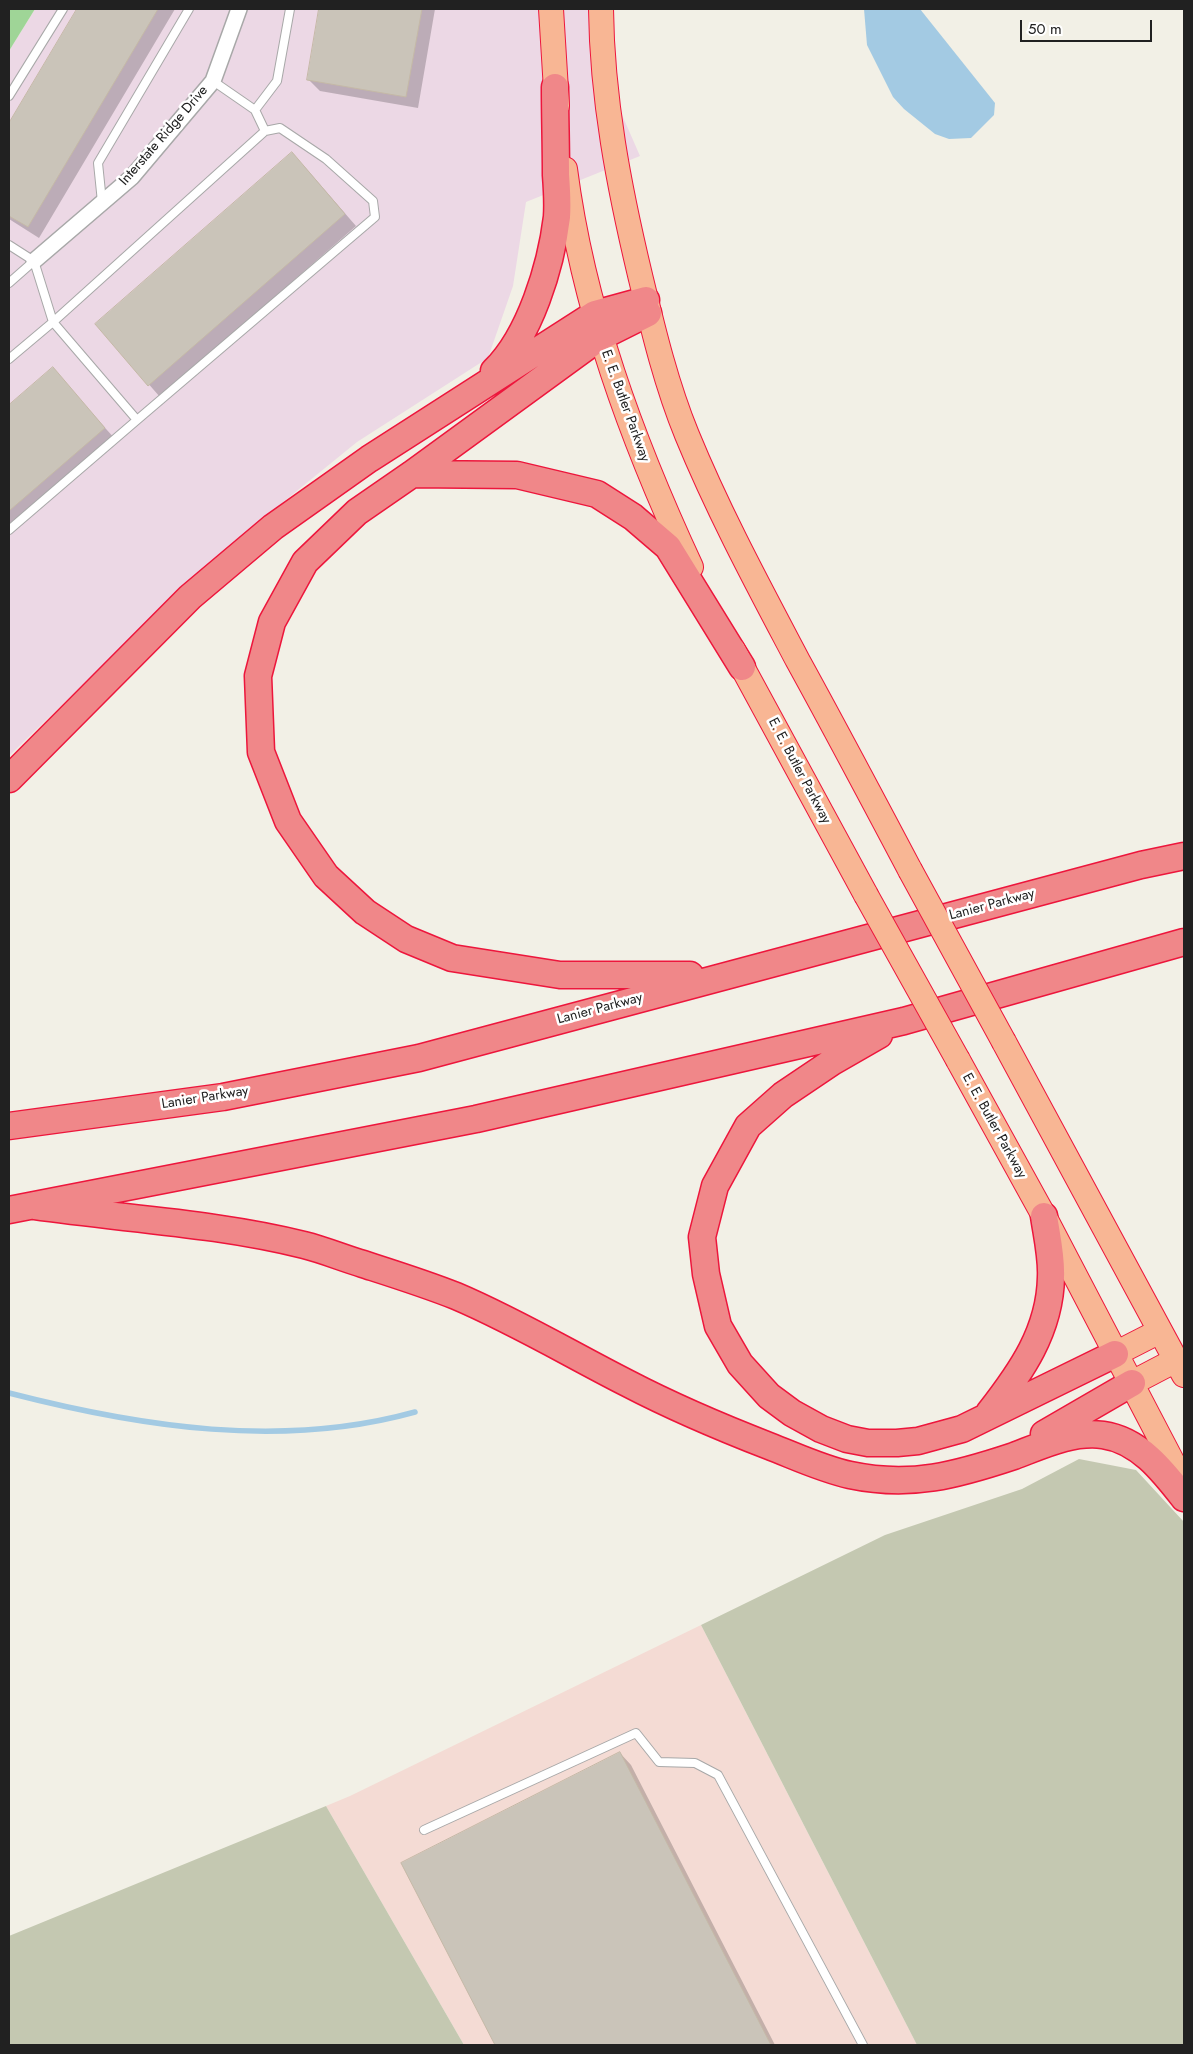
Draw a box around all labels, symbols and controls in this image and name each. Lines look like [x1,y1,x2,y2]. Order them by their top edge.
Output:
scale bar [1023,10,1156,42]
text: 50 m [1028,18,1062,40]
street label: Interstate Ridge Drive [116,83,212,189]
street label: E. E. Butler Parkway [597,348,653,464]
street label: E. E. Butler Parkway [764,715,834,827]
street label: Lanier Parkway [947,886,1037,924]
street label: Lanier Parkway [555,990,645,1028]
street label: E. E. Butler Parkway [958,1070,1030,1182]
street label: Lanier Parkway [160,1083,250,1113]

